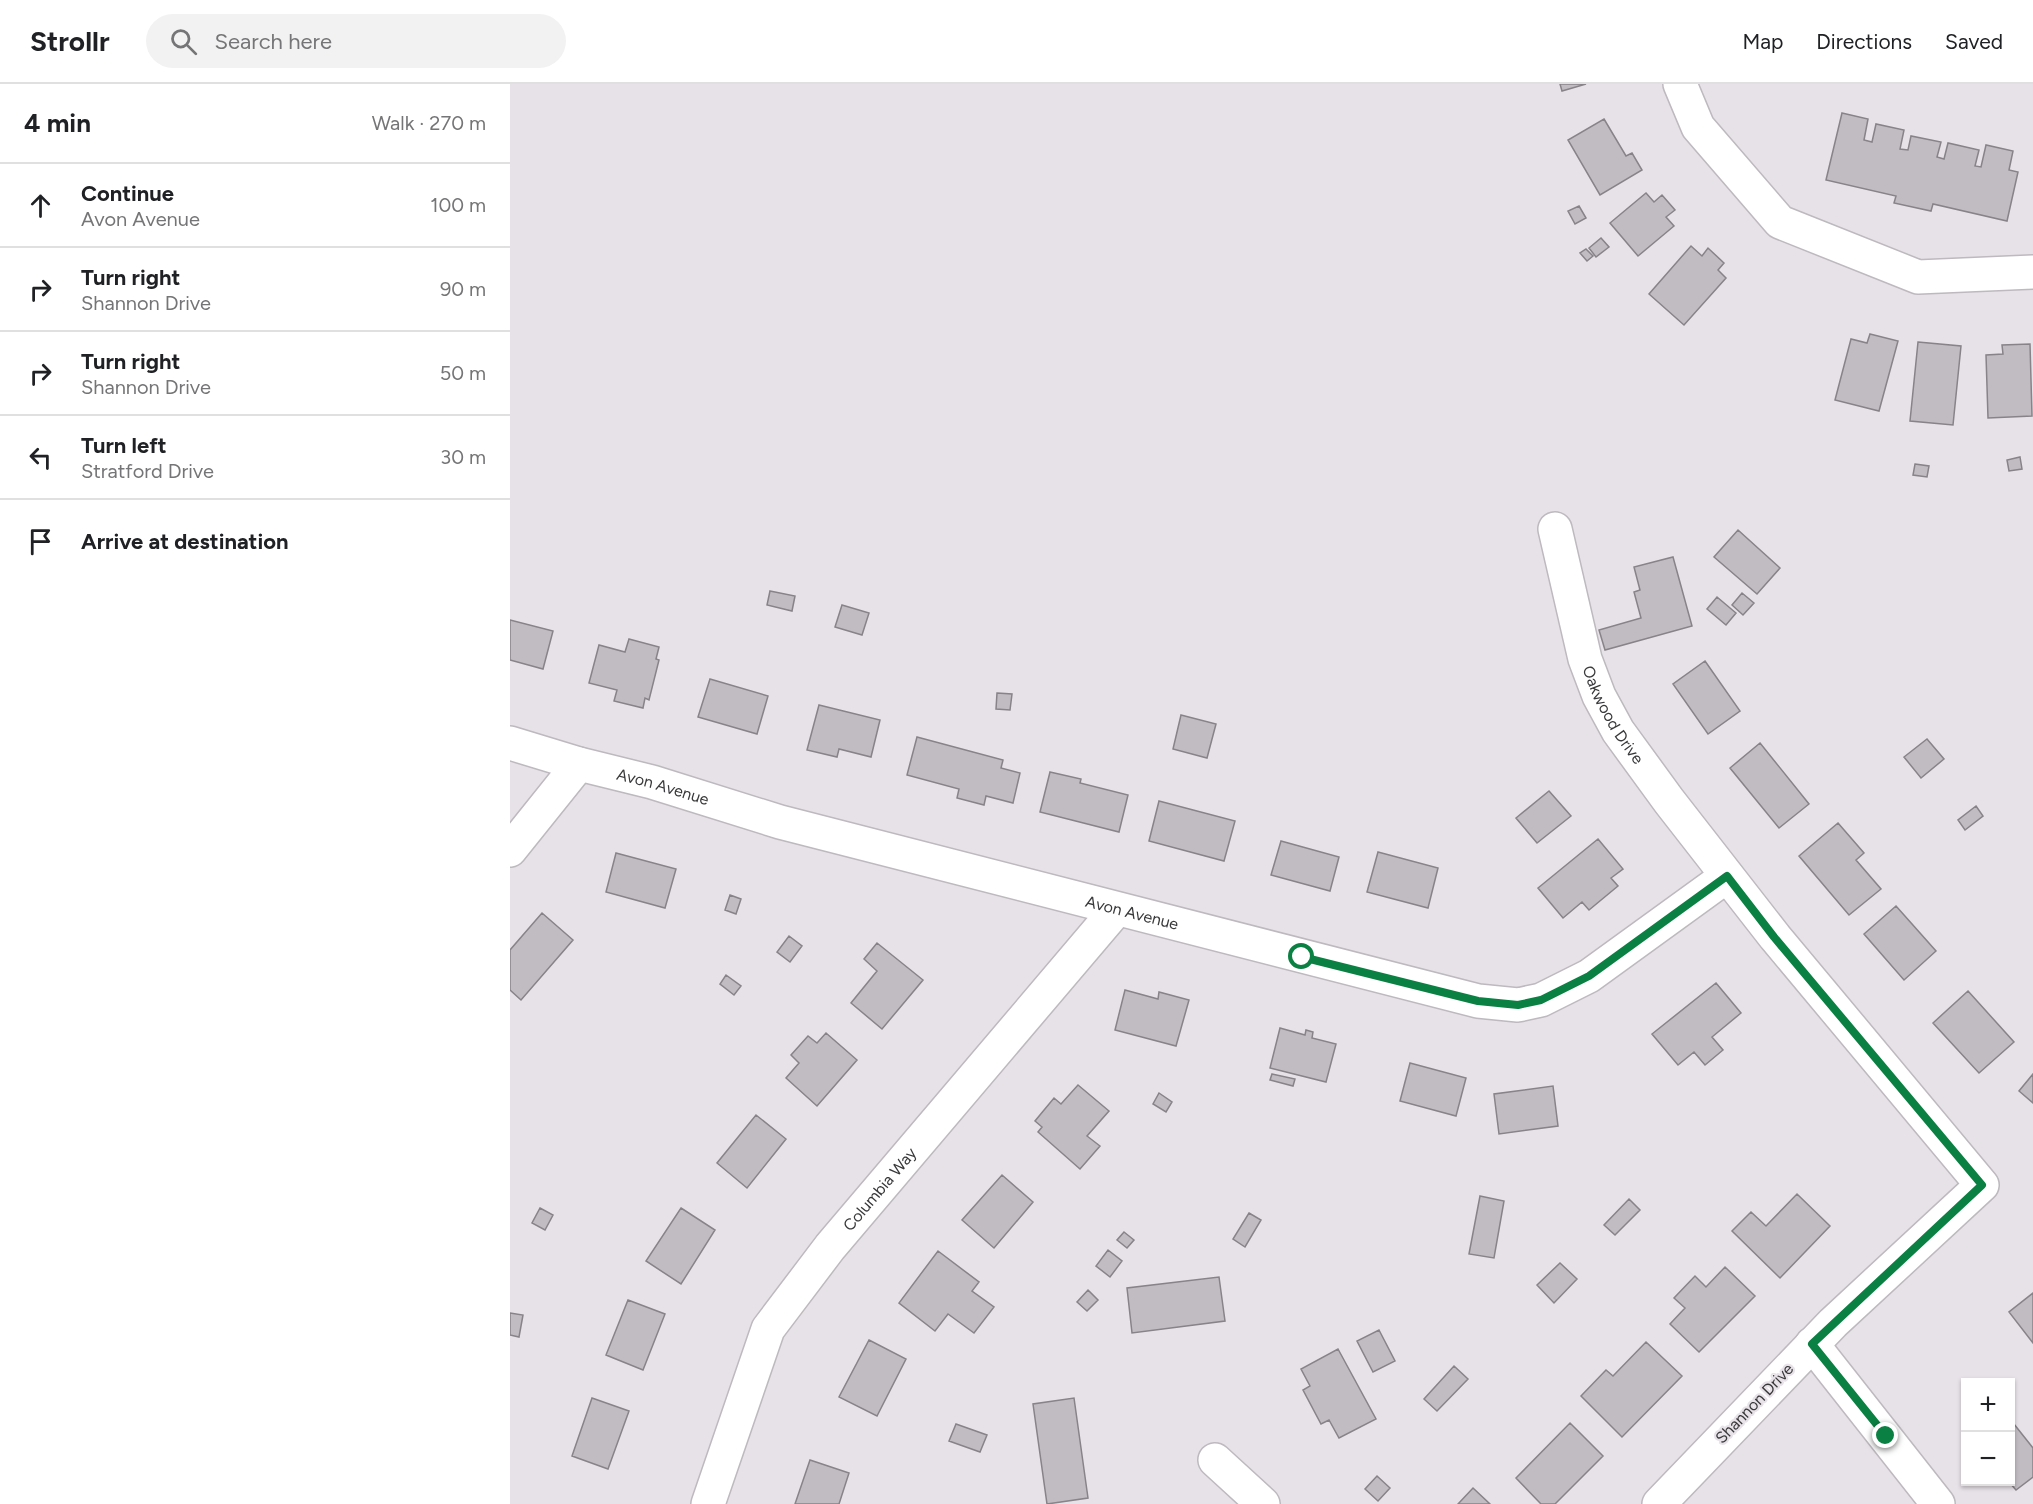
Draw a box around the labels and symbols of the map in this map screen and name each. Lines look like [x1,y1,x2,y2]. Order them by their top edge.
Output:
street label: Oakwood Drive [1578,663,1648,768]
street label: Avon Avenue [615,765,711,809]
street label: Avon Avenue [1084,892,1181,934]
route start [1288,943,1314,969]
street label: Columbia Way [839,1143,921,1235]
street label: Shannon Drive [1711,1359,1797,1447]
route end [1872,1422,1898,1448]

